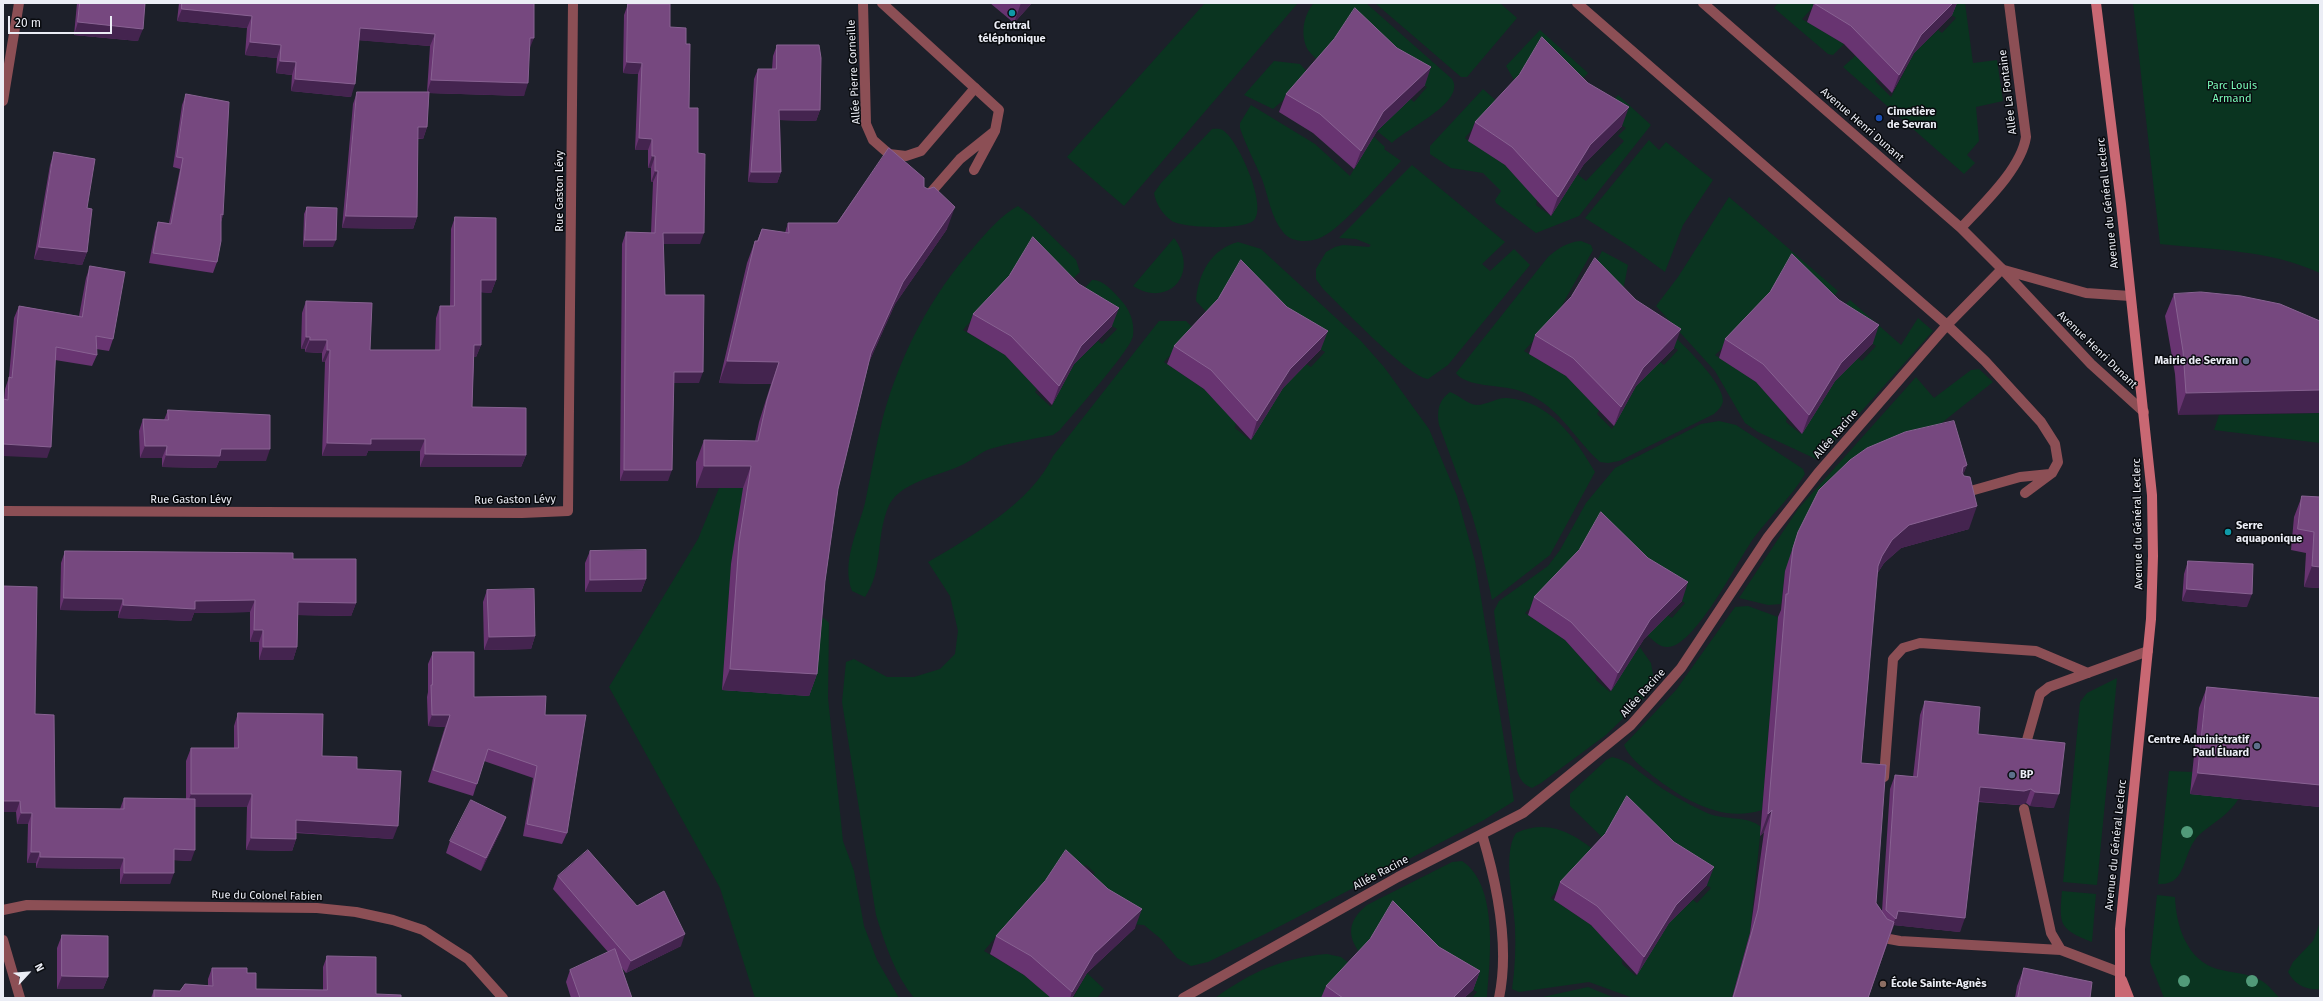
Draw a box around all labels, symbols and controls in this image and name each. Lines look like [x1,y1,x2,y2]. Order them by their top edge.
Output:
scale bar [10,8,114,34]
marker: Central téléphonique [1007,8,1017,18]
text: 20 m [15,16,41,30]
street label: Allée Pierre Corneille [845,19,863,125]
place label: Central téléphonique [978,19,1046,45]
street label: Allée La Fontaine [1996,49,2020,135]
park label: Parc Louis Armand [2207,79,2257,105]
street label: Avenue Henri Dunant [1818,85,1906,165]
place label: Cimetière de Sevran [1887,105,1937,131]
marker: Cimetière de Sevran [1874,113,1884,123]
street label: Avenue du Général Leclerc [2095,137,2121,269]
street label: Rue Gaston Lévy [553,150,567,232]
street label: Avenue Henri Dunant [2054,308,2140,392]
place label: Mairie de Sevran [2154,354,2238,368]
marker: Mairie de Sevran [2241,356,2251,366]
street label: Allée Racine [1811,407,1861,461]
street label: Avenue du Général Leclerc [2130,458,2146,590]
street label: Rue Gaston Lévy [150,493,232,507]
street label: Rue Gaston Lévy [474,493,556,507]
place label: Serre aquaponique [2236,519,2302,545]
marker: Serre aquaponique [2223,527,2233,537]
street label: Allée Racine [1618,666,1668,720]
place label: Centre Administratif Paul Éluard [2148,733,2249,759]
marker: Centre Administratif Paul Éluard [2252,741,2262,751]
place label: BP [2020,768,2033,782]
marker: BP [2007,770,2017,780]
street label: Avenue du Général Leclerc [2103,779,2129,911]
street label: Allée Racine [1351,853,1411,893]
street label: Rue du Colonel Fabien [211,888,323,904]
north arrow [8,953,48,993]
text: N [32,961,47,974]
place label: École Sainte-Agnès [1891,977,1986,991]
marker: École Sainte-Agnès [1878,979,1888,989]

